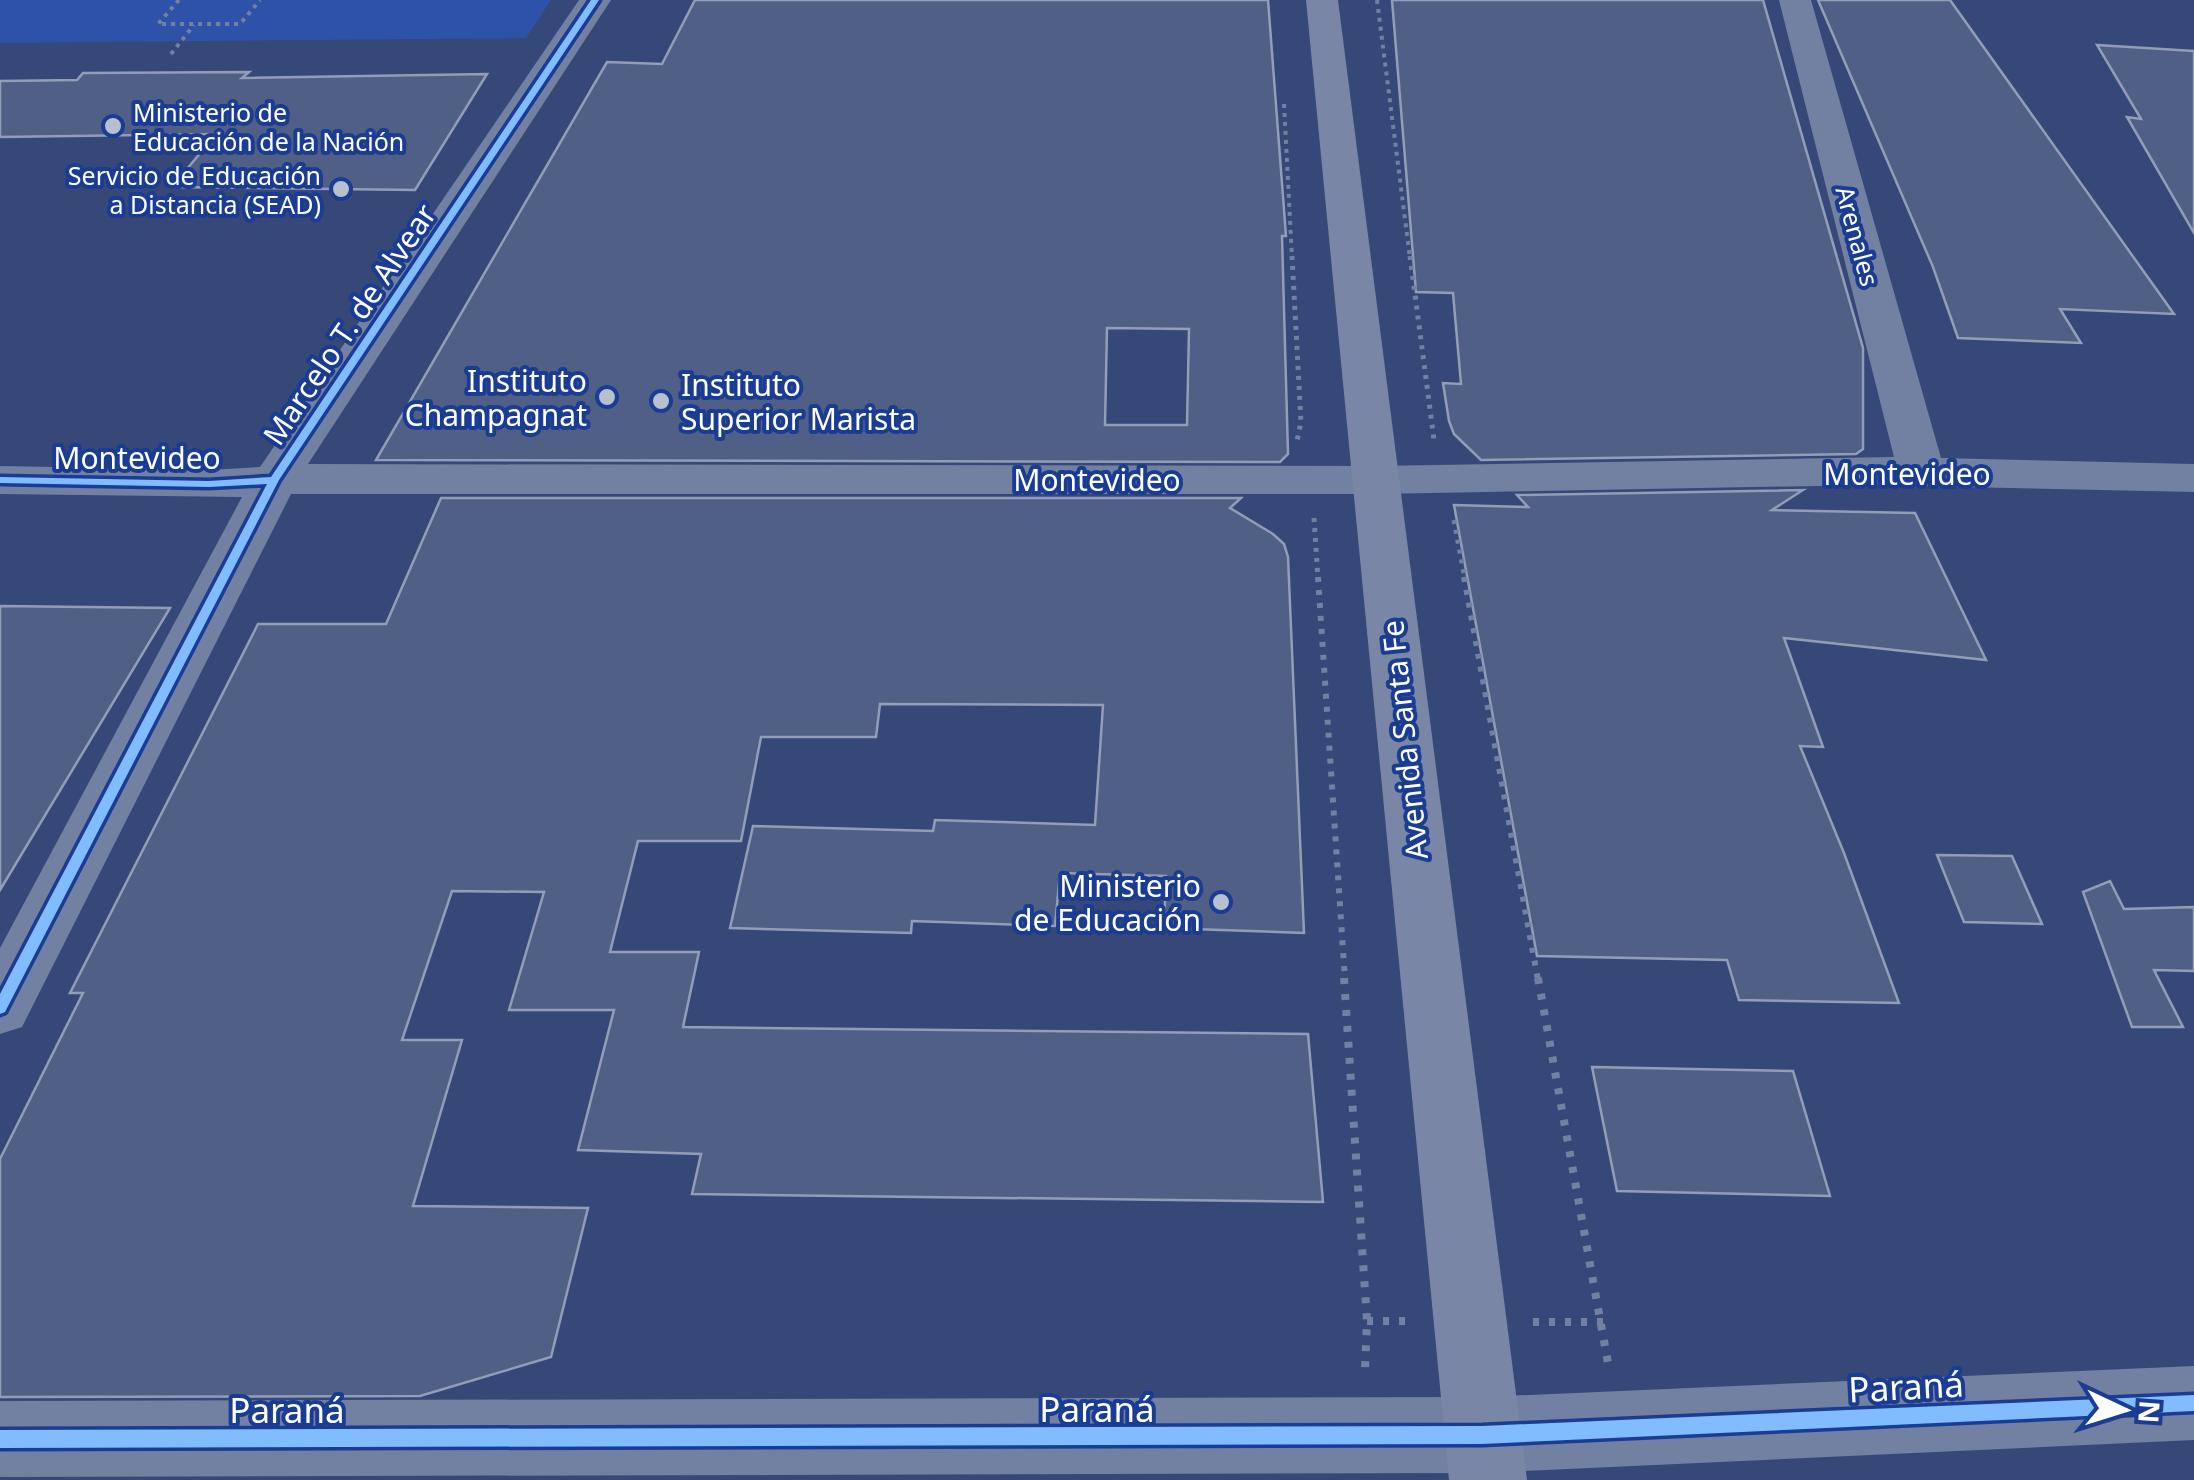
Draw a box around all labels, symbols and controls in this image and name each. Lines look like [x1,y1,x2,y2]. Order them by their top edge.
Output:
place label: Ministerio de Educación de la Nación [133,95,404,158]
marker: Ministerio de Educación de la Nación [102,115,124,137]
place label: Servicio de Educación a Distancia (SEAD) [68,158,321,221]
marker: Servicio de Educación a Distancia (SEAD) [330,178,352,200]
street label: Arenales [1828,182,1888,290]
street label: Marcelo T. de Alvear [253,195,445,453]
place label: Instituto Champagnat [405,360,587,435]
place label: Instituto Superior Marista [681,364,916,439]
marker: Instituto Champagnat [596,386,618,408]
marker: Instituto Superior Marista [650,390,672,412]
street label: Montevideo [53,437,221,478]
street label: Montevideo [1823,453,1991,494]
street label: Montevideo [1013,459,1181,500]
street label: Avenida Santa Fe [1371,618,1437,862]
place label: Ministerio de Educación [1014,865,1201,940]
marker: Ministerio de Educación [1210,891,1232,913]
street label: Paraná [1847,1360,1965,1412]
north arrow [2074,1360,2174,1460]
street label: Paraná [1039,1385,1155,1432]
street label: Paraná [229,1386,345,1433]
text: N [2130,1399,2170,1424]

